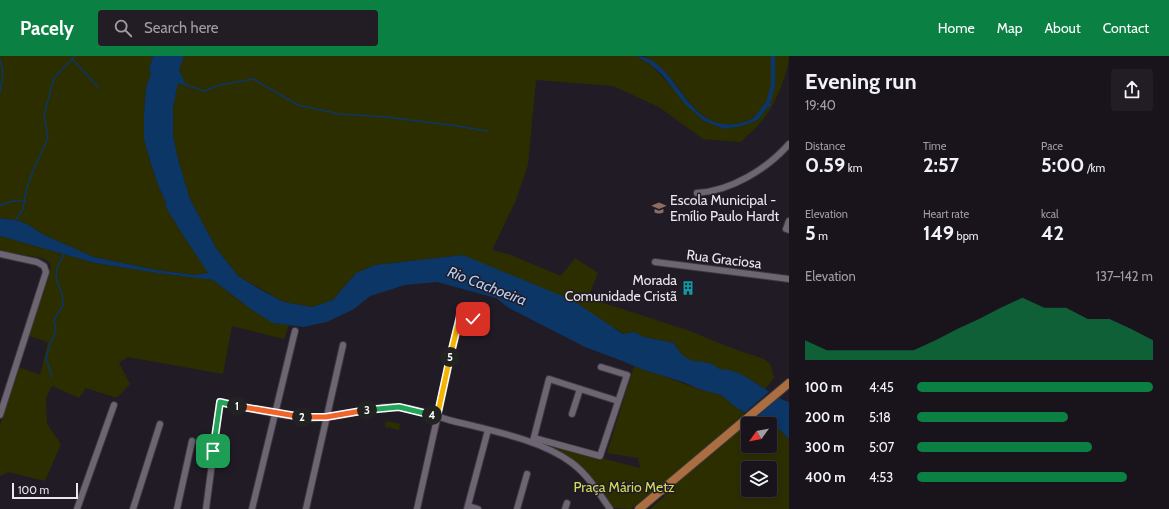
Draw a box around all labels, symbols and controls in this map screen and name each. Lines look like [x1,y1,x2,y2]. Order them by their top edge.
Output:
search box [98,10,378,46]
text: Pacely [20,17,74,40]
icon: search [112,17,134,39]
text: Search here [144,19,219,37]
text: Home [938,19,975,37]
text: Map [997,19,1022,37]
text: About [1044,19,1081,37]
text: Contact [1103,19,1149,37]
text: Evening run [805,68,917,95]
button: share [1111,69,1153,111]
text: 19:40 [805,97,836,113]
text: Distance [805,139,846,153]
text: Time [923,139,946,153]
text: Pace [1041,139,1063,153]
text: 0.59 [805,153,845,177]
text: 2:57 [923,153,959,177]
text: 5:00 [1041,153,1084,177]
text: km [845,161,862,175]
text: /km [1084,161,1105,175]
place label: Escola Municipal - Emílio Paulo Hardt [670,191,779,225]
school or university icon: Escola Municipal - Emílio Paulo Hardt [651,200,667,216]
text: Elevation [805,207,848,221]
text: Heart rate [923,207,969,221]
text: kcal [1041,207,1059,221]
text: 5 [805,221,816,245]
text: 149 [923,221,954,245]
text: 42 [1041,221,1064,245]
text: m [816,229,828,243]
text: bpm [954,229,978,243]
street label: Rua Graciosa [685,245,763,273]
water label: Rio Cachoeira [445,263,529,309]
text: Elevation [805,268,856,284]
text: 137–142 m [1096,268,1153,284]
place label: Morada Comunidade Cristã [565,271,677,305]
building icon: Morada Comunidade Cristã [680,280,696,296]
pin [456,302,490,336]
icon: check [462,308,484,330]
pin: 5 [440,347,460,367]
text: 5 [447,350,453,364]
text: 100 m [805,379,842,395]
text: 4:45 [869,379,894,395]
pin: 1 [227,396,247,416]
text: 1 [235,399,239,413]
pin: 3 [357,400,377,420]
text: 3 [364,403,370,417]
pin: 4 [422,405,442,425]
pin: 2 [292,407,312,427]
text: 4 [429,408,435,422]
text: 200 m [805,409,844,425]
text: 5:18 [869,409,891,425]
text: 2 [299,410,305,424]
north arrow [741,417,777,453]
map controls [741,417,777,497]
pin [196,434,230,468]
text: 300 m [805,439,845,455]
text: 5:07 [869,439,894,455]
icon: arrive [202,440,224,462]
button: layers [741,461,777,497]
text: 400 m [805,469,846,485]
text: 4:53 [869,469,893,485]
park label: Praça Mário Metz [573,478,675,496]
scale bar [12,481,78,500]
text: 100 m [18,483,49,497]

